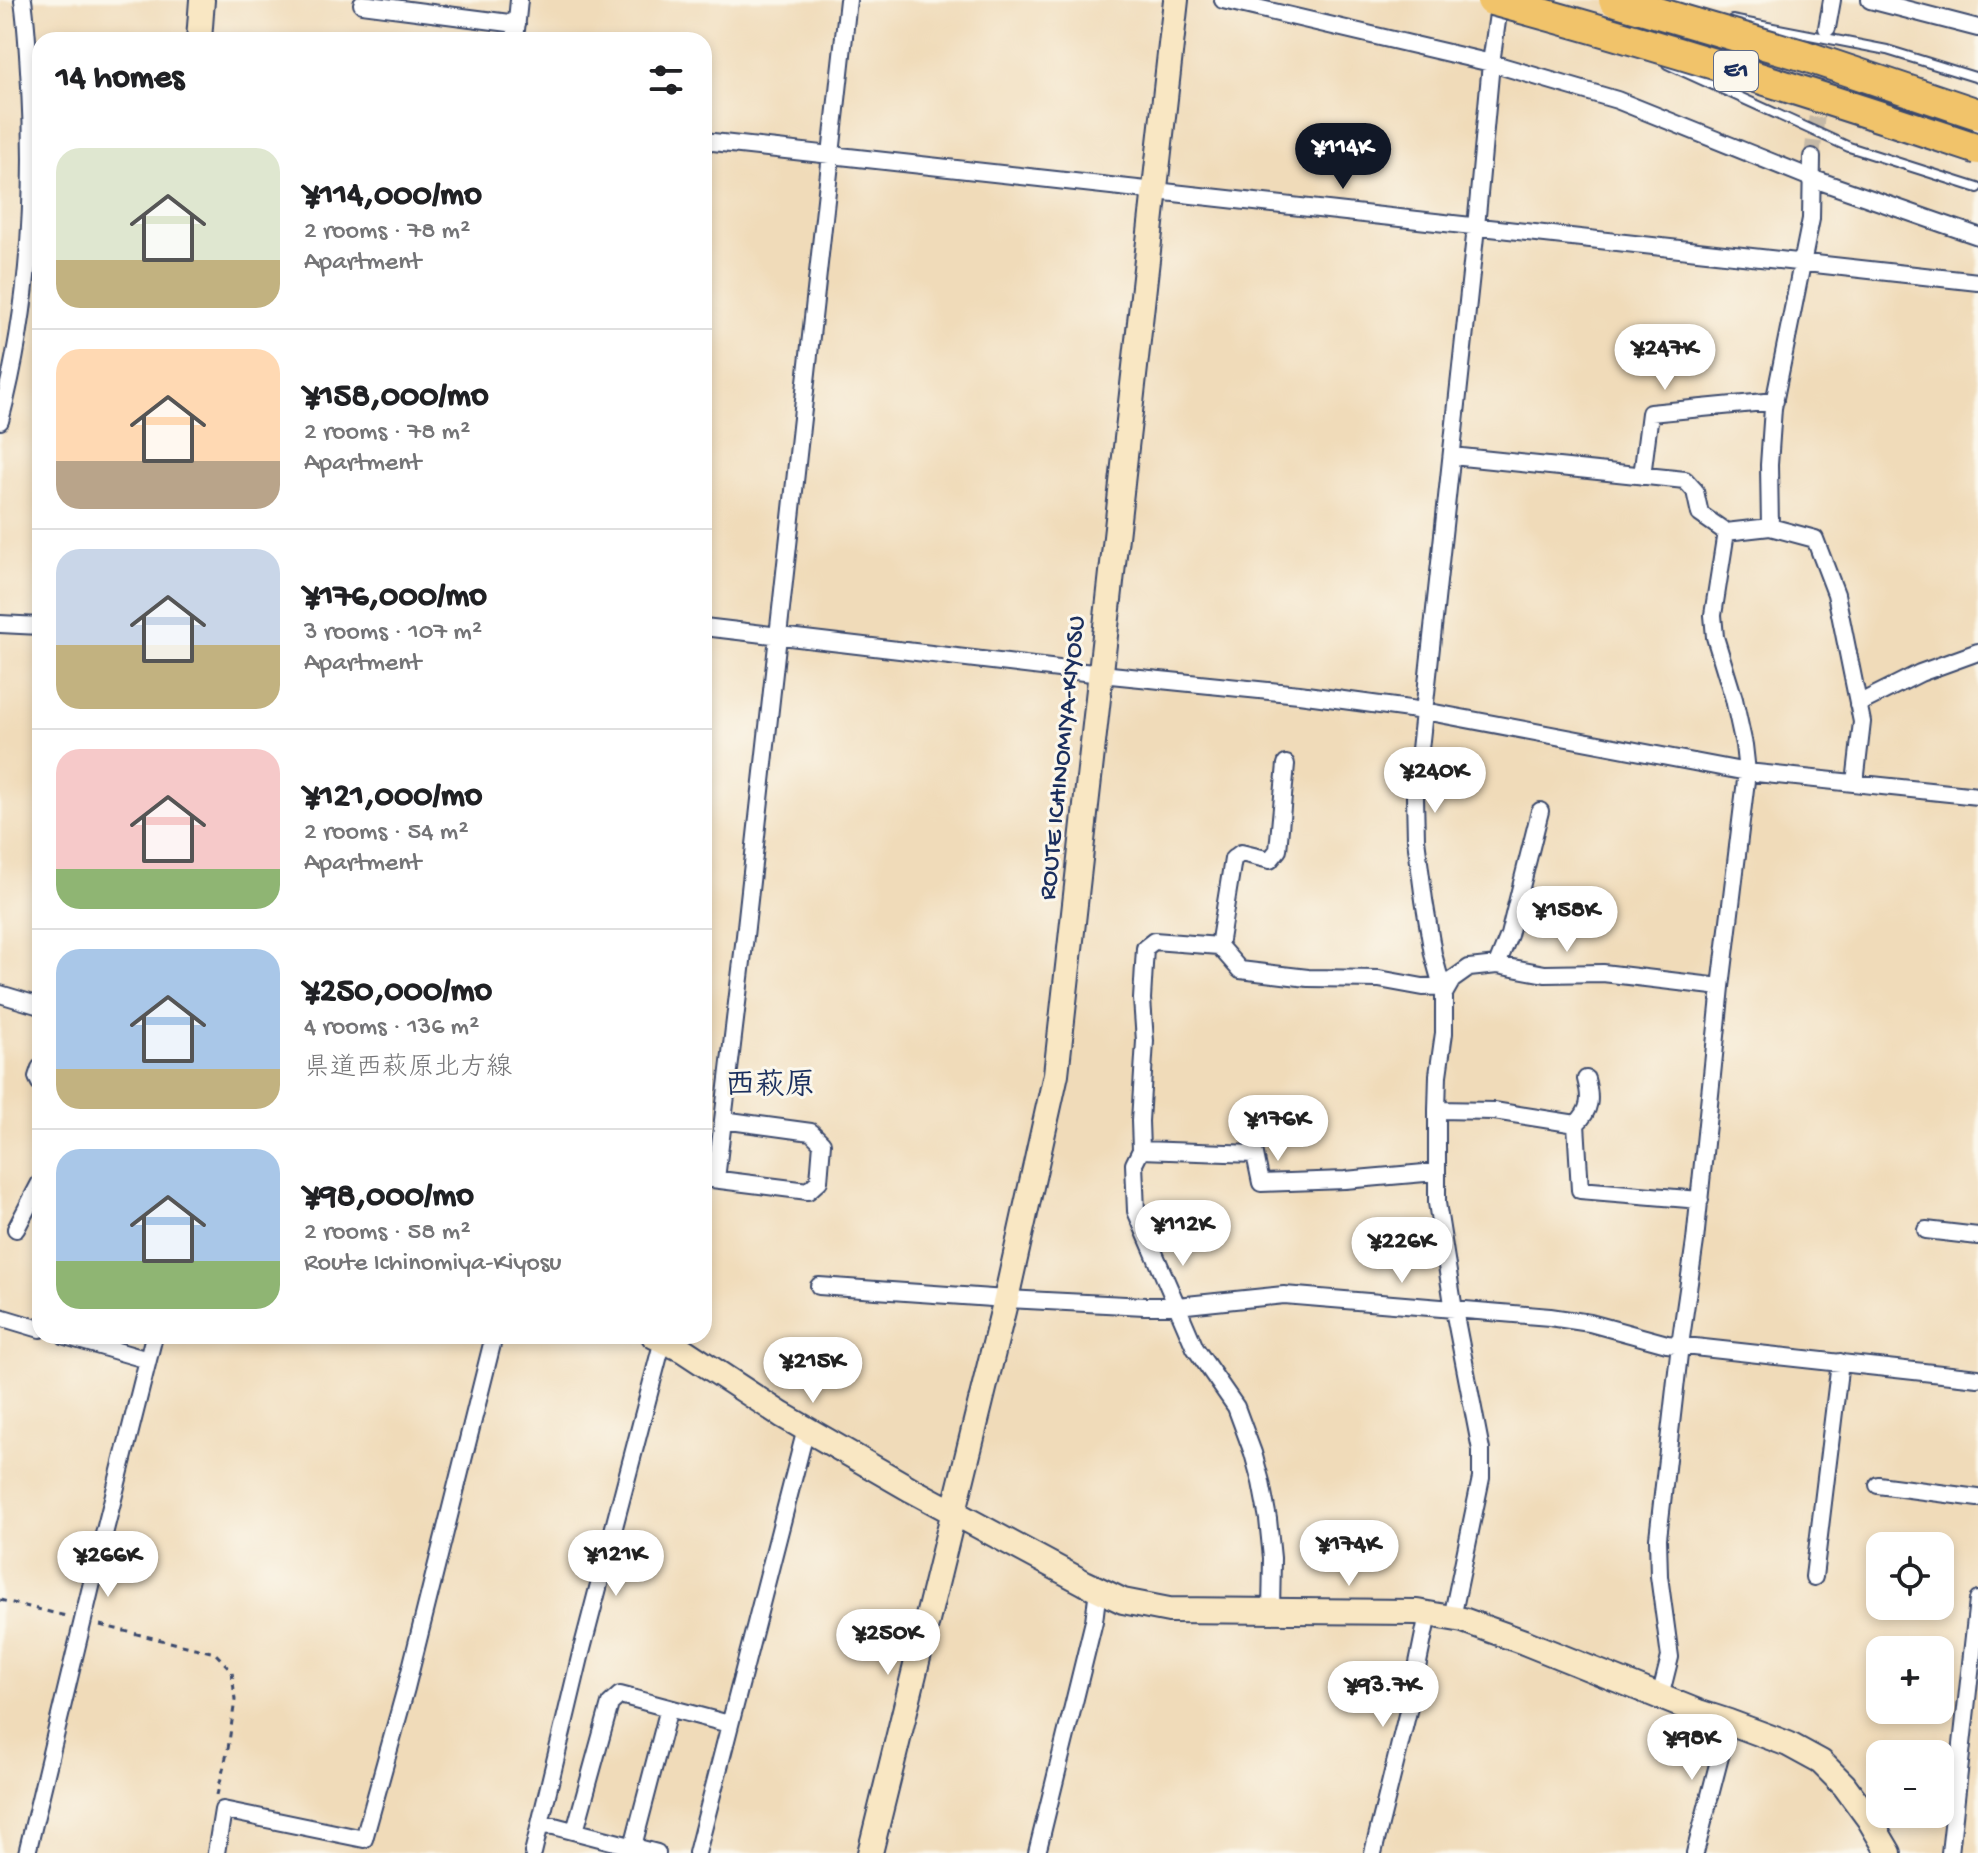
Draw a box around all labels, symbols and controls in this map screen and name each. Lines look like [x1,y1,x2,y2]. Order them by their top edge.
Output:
road number: E1 [1714,51,1758,91]
icon: filters [644,58,688,102]
text: 14 homes [56,60,184,100]
pin: ¥114K [1287,123,1399,191]
text: ¥114K [1313,133,1373,164]
text: ¥114,000/mo [304,177,482,217]
icon: home [120,180,216,276]
text: 2 rooms · 78 m² [304,217,470,248]
text: Apartment [304,248,421,279]
pin: ¥247K [1609,324,1721,392]
text: ¥247K [1633,334,1697,365]
text: ¥158,000/mo [304,378,489,418]
icon: home [120,381,216,477]
text: 2 rooms · 78 m² [304,418,470,449]
text: Apartment [304,449,421,480]
text: ¥176,000/mo [304,578,487,618]
icon: home [120,581,216,677]
street label: ROUTE ICHINOMIYA-KIYOSU [1034,614,1094,902]
text: 3 rooms · 107 m² [304,618,482,649]
text: Apartment [304,649,421,680]
pin: ¥240K [1379,747,1491,815]
text: ¥240K [1402,757,1468,788]
text: ¥121,000/mo [304,778,482,818]
icon: home [120,781,216,877]
text: 2 rooms · 54 m² [304,818,469,849]
text: Apartment [304,849,421,880]
pin: ¥158K [1511,886,1623,954]
text: ¥158K [1535,896,1599,927]
text: ¥250,000/mo [304,973,492,1013]
icon: home [120,981,216,1077]
text: 4 rooms · 136 m² [304,1013,479,1044]
text: 県道西萩原北方線 [304,1054,512,1085]
district label: 西萩原 [725,1068,815,1105]
pin: ¥176K [1222,1095,1334,1163]
text: ¥176K [1246,1105,1310,1136]
text: ¥98,000/mo [304,1178,474,1218]
icon: home [120,1181,216,1277]
pin: ¥112K [1127,1200,1239,1268]
text: ¥112K [1153,1210,1213,1241]
pin: ¥226K [1346,1217,1458,1285]
text: 2 rooms · 58 m² [304,1218,470,1249]
text: ¥226K [1369,1227,1435,1258]
text: Route Ichinomiya-Kiyosu [304,1249,562,1280]
pin: ¥215K [757,1337,869,1405]
text: ¥215K [781,1347,845,1378]
pin: ¥174K [1293,1520,1405,1588]
pin: ¥121K [560,1530,672,1598]
text: ¥174K [1318,1530,1380,1561]
pin: ¥266K [52,1531,164,1599]
map controls [1866,1532,1954,1828]
button: locate [1866,1532,1954,1620]
text: ¥121K [586,1540,646,1571]
text: ¥266K [75,1541,141,1572]
pin: ¥250K [832,1609,944,1677]
text: ¥250K [854,1619,922,1650]
button: + [1866,1636,1954,1724]
pin: ¥93.7K [1318,1661,1448,1729]
text: ¥93.7K [1346,1671,1420,1702]
pin: ¥98K [1645,1714,1739,1782]
text: ¥98K [1665,1724,1719,1755]
button: − [1866,1740,1954,1828]

